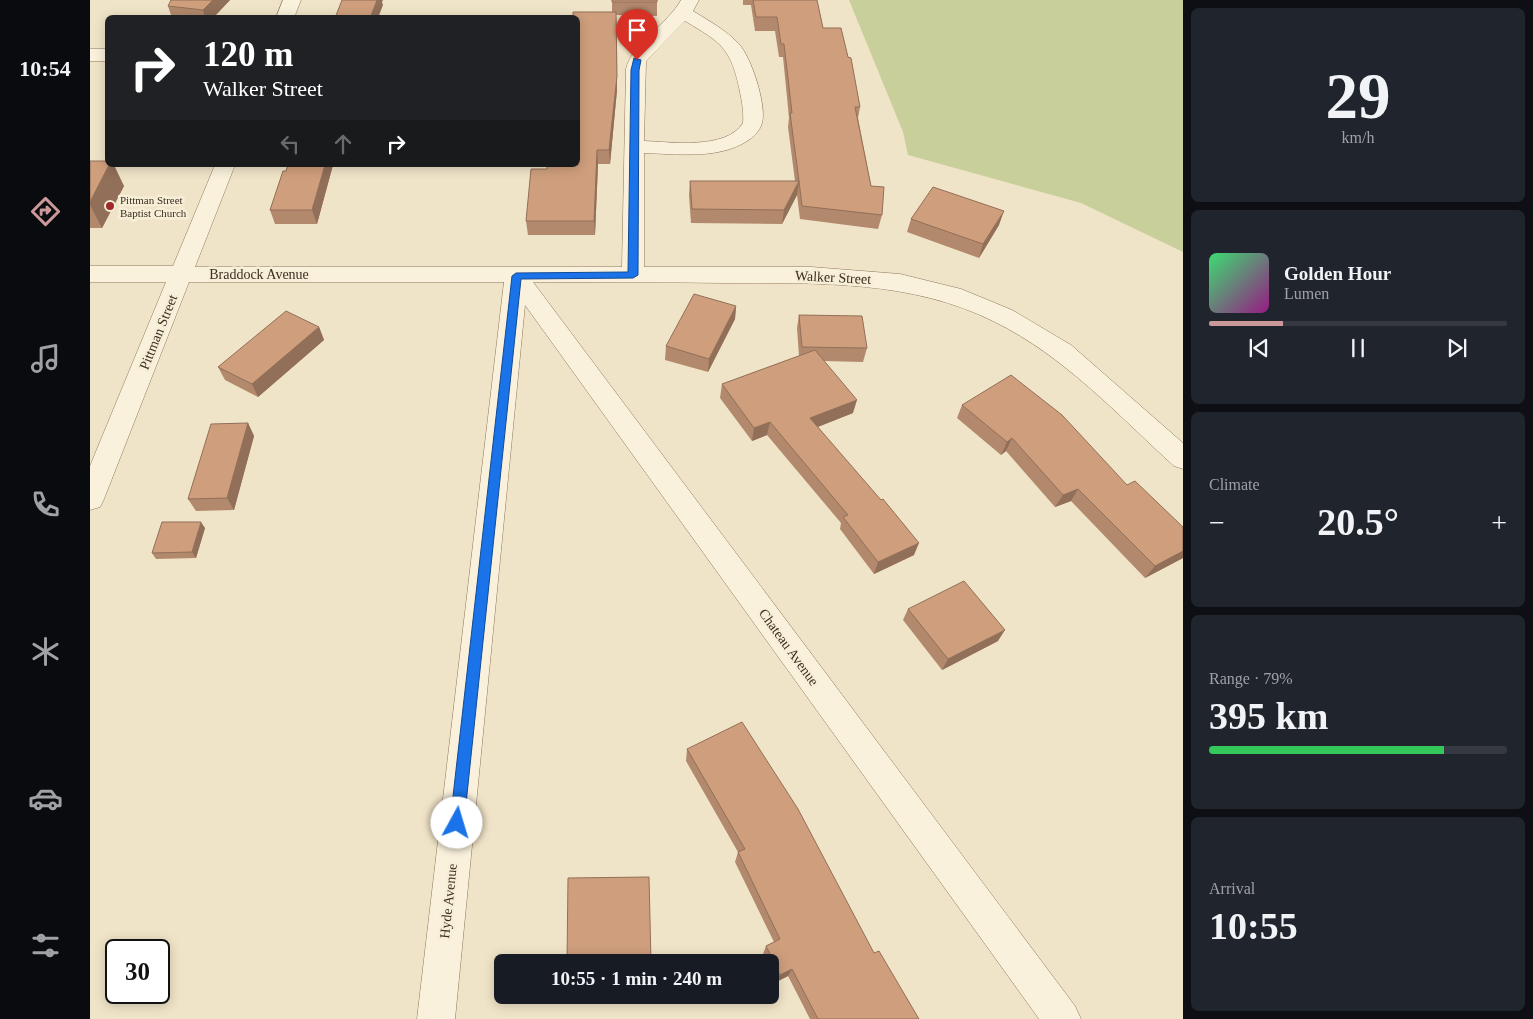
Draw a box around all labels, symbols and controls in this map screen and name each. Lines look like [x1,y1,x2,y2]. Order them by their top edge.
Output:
pin [616,9,658,60]
icon: arrive [623,16,651,44]
icon: right [120,35,185,100]
text: 120 m [203,35,293,74]
text: 10:54 [19,56,71,81]
text: 29 [1326,60,1391,132]
text: Walker Street [203,76,323,101]
text: km/h [1342,129,1374,146]
icon: left [276,130,304,158]
icon: ahead [329,130,357,158]
icon: right [382,130,410,158]
icon: directions [28,194,63,229]
place label: Pittman Street Baptist Church [120,194,187,219]
marker: Pittman Street Baptist Church [104,200,116,212]
text: Golden Hour [1284,263,1391,284]
street label: Braddock Avenue [209,267,309,282]
street label: Walker Street [795,268,872,287]
text: Lumen [1284,285,1329,302]
street label: Pittman Street [137,292,180,372]
icon: previous [1245,334,1273,362]
icon: pause [1344,334,1372,362]
icon: next [1443,334,1471,362]
icon: music [28,341,63,376]
text: Climate [1209,476,1260,493]
icon: phone [28,487,63,522]
text: 20.5° [1317,501,1399,543]
text: − [1209,507,1225,538]
text: + [1491,507,1507,538]
street label: Chateau Avenue [756,606,821,689]
icon: climate [28,634,63,669]
text: Range · 79% [1209,670,1293,687]
text: 395 km [1209,695,1328,737]
icon: car [28,781,63,816]
position arrow [430,796,482,848]
street label: Hyde Avenue [437,863,460,939]
text: Arrival [1209,880,1255,897]
text: 10:55 [1209,905,1298,947]
icon: filters [28,928,63,963]
speed limit sign: 30 [105,939,170,1004]
text: 10:55 · 1 min · 240 m [551,968,722,989]

